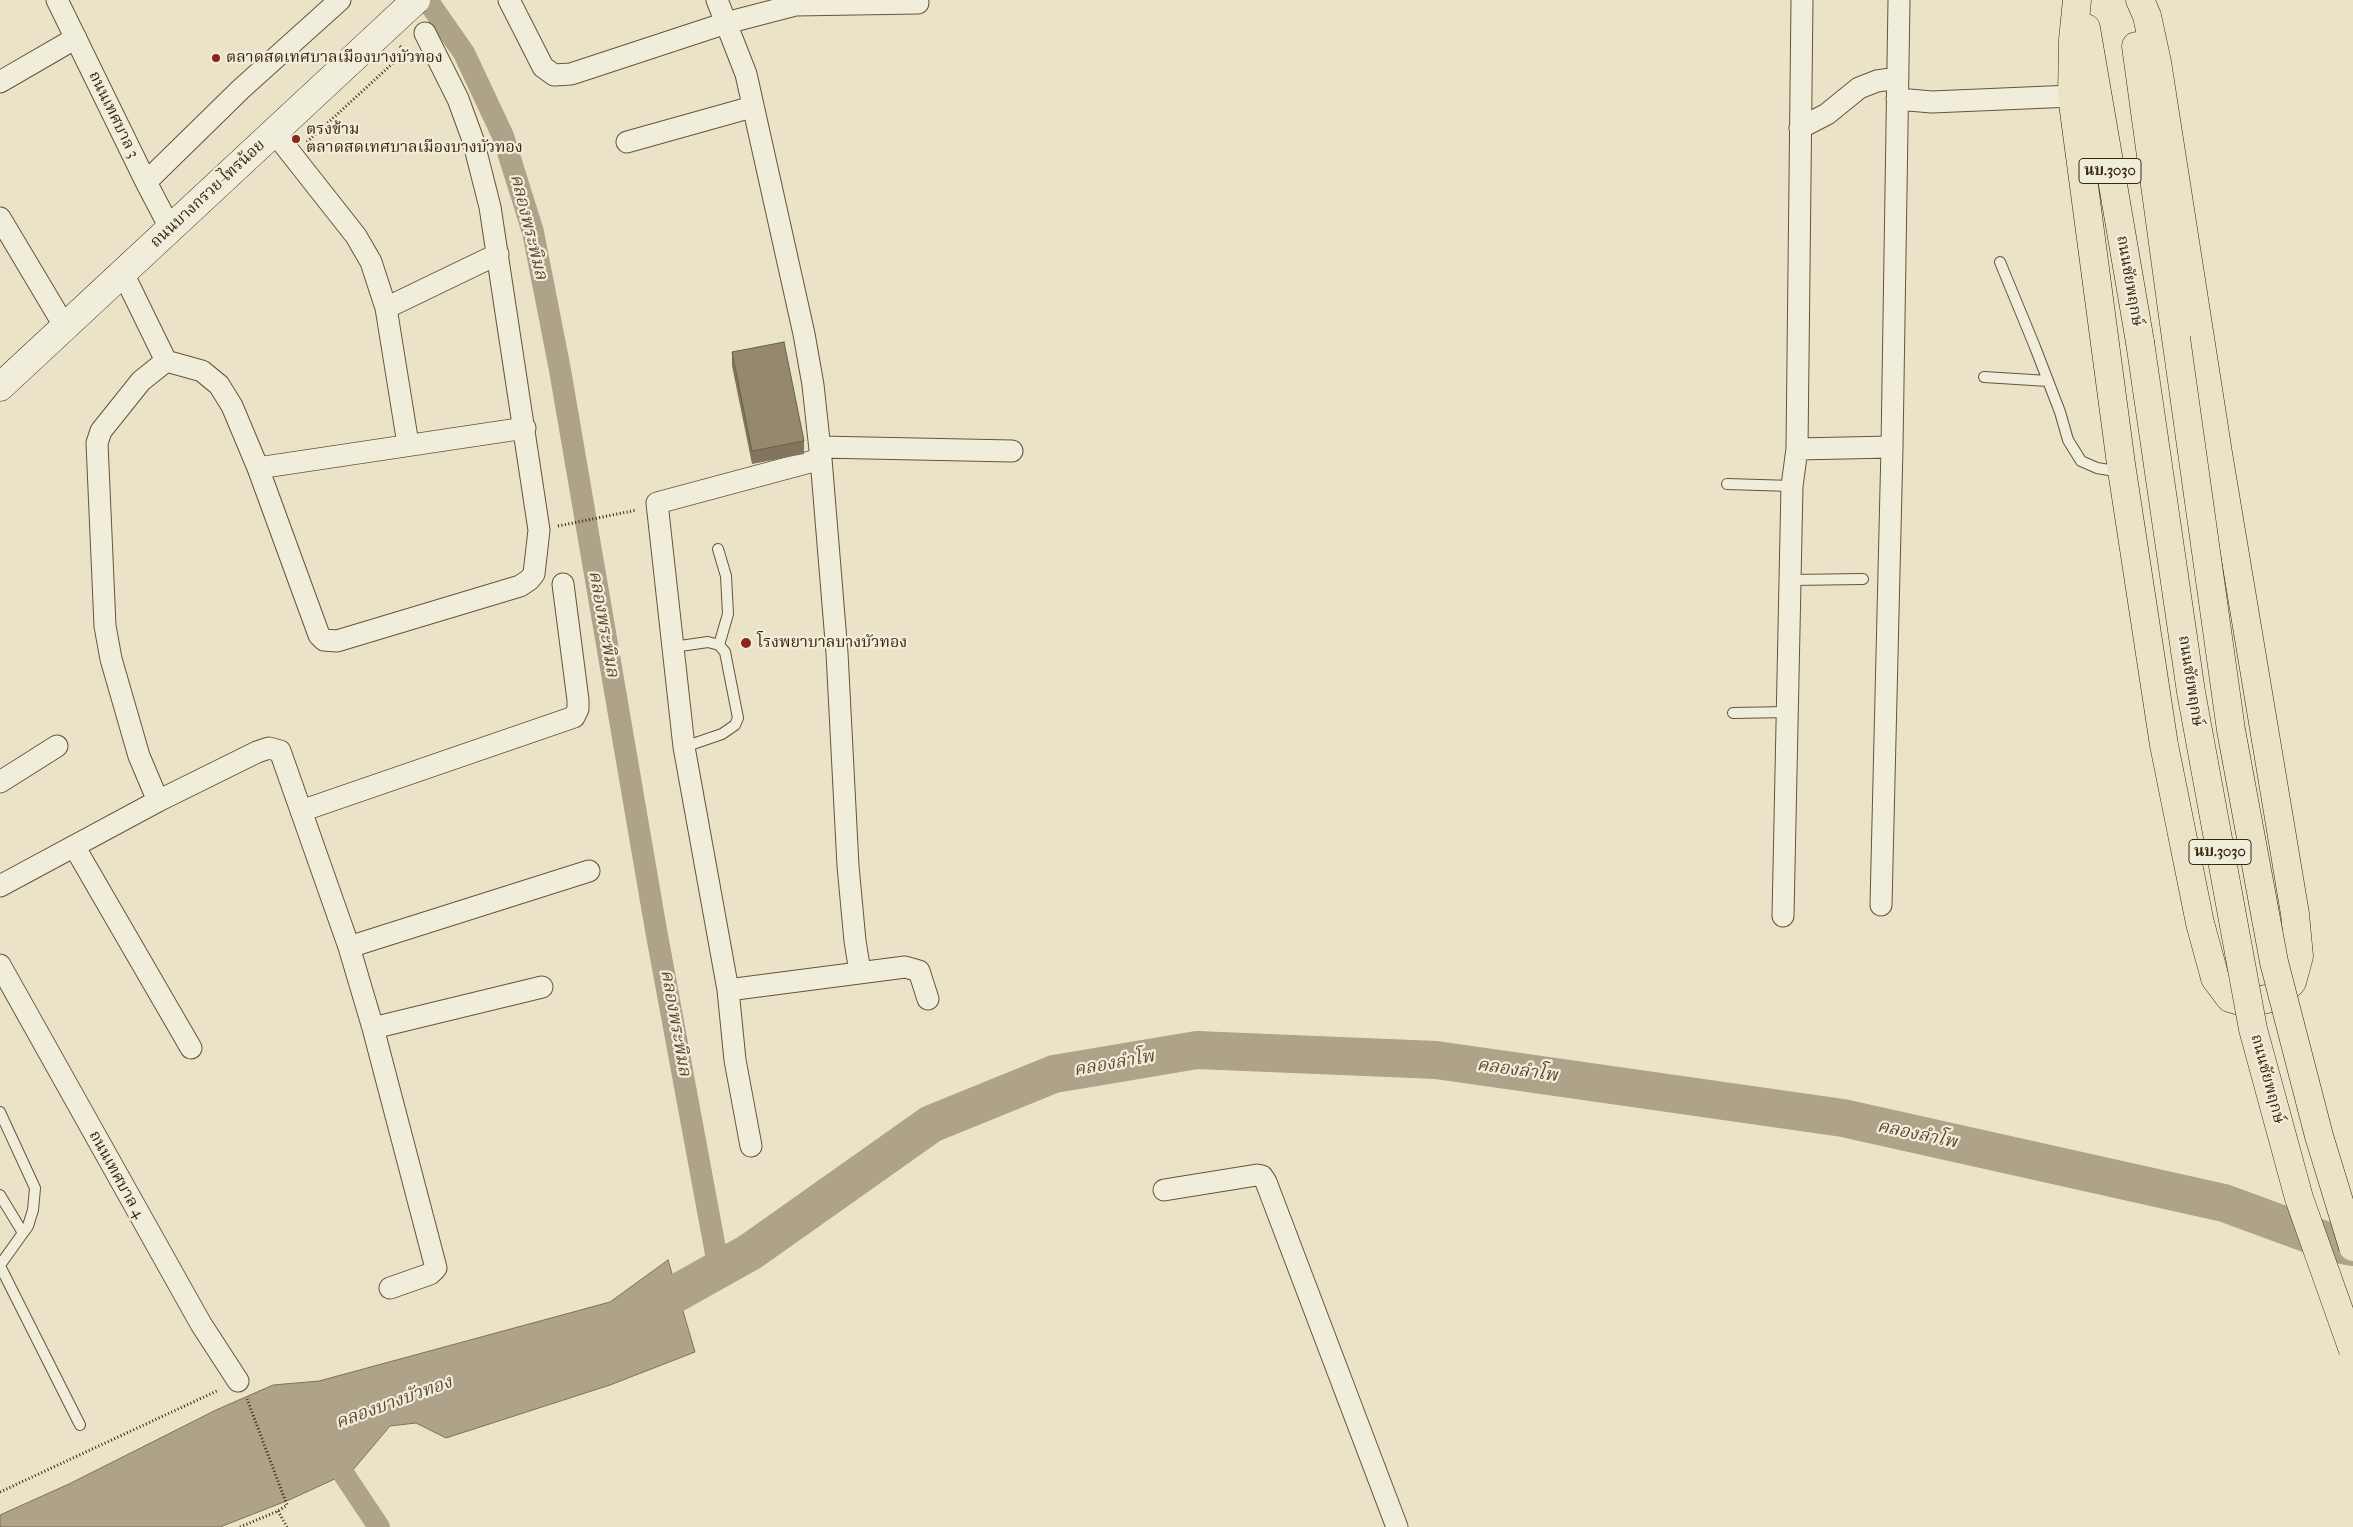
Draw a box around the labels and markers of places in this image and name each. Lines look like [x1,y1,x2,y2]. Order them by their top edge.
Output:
place label: ตลาดสดเทศบาลเมืองบางบัวทอง [226,48,443,68]
marker: ตลาดสดเทศบาลเมืองบางบัวทอง [210,52,222,64]
place label: ตรงข้าม ตลาดสดเทศบาลเมืองบางบัวทอง [306,120,523,158]
marker: ตรงข้าม ตลาดสดเทศบาลเมืองบางบัวทอง [290,133,302,145]
place label: โรงพยาบาลบางบัวทอง [757,633,907,653]
marker: โรงพยาบาลบางบัวทอง [739,636,753,650]

